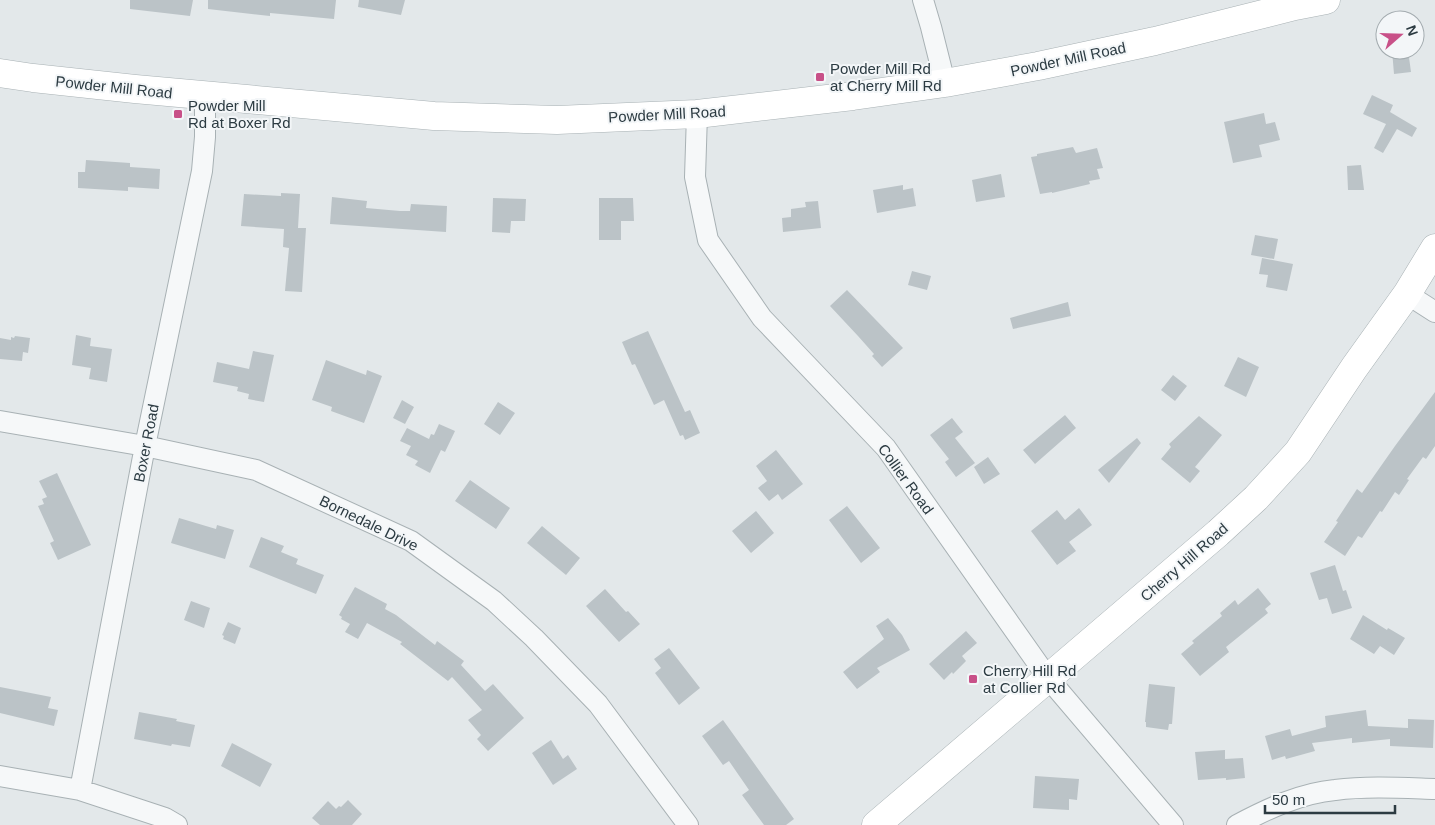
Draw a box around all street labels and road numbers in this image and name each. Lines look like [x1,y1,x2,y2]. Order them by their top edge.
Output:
street label: Powder Mill Road [1009,38,1127,80]
street label: Powder Mill Road [55,72,173,102]
street label: Powder Mill Road [608,102,726,126]
street label: Boxer Road [130,402,162,484]
street label: Collier Road [875,441,937,517]
street label: Bornedale Drive [317,492,421,554]
street label: Cherry Hill Road [1137,519,1231,605]

